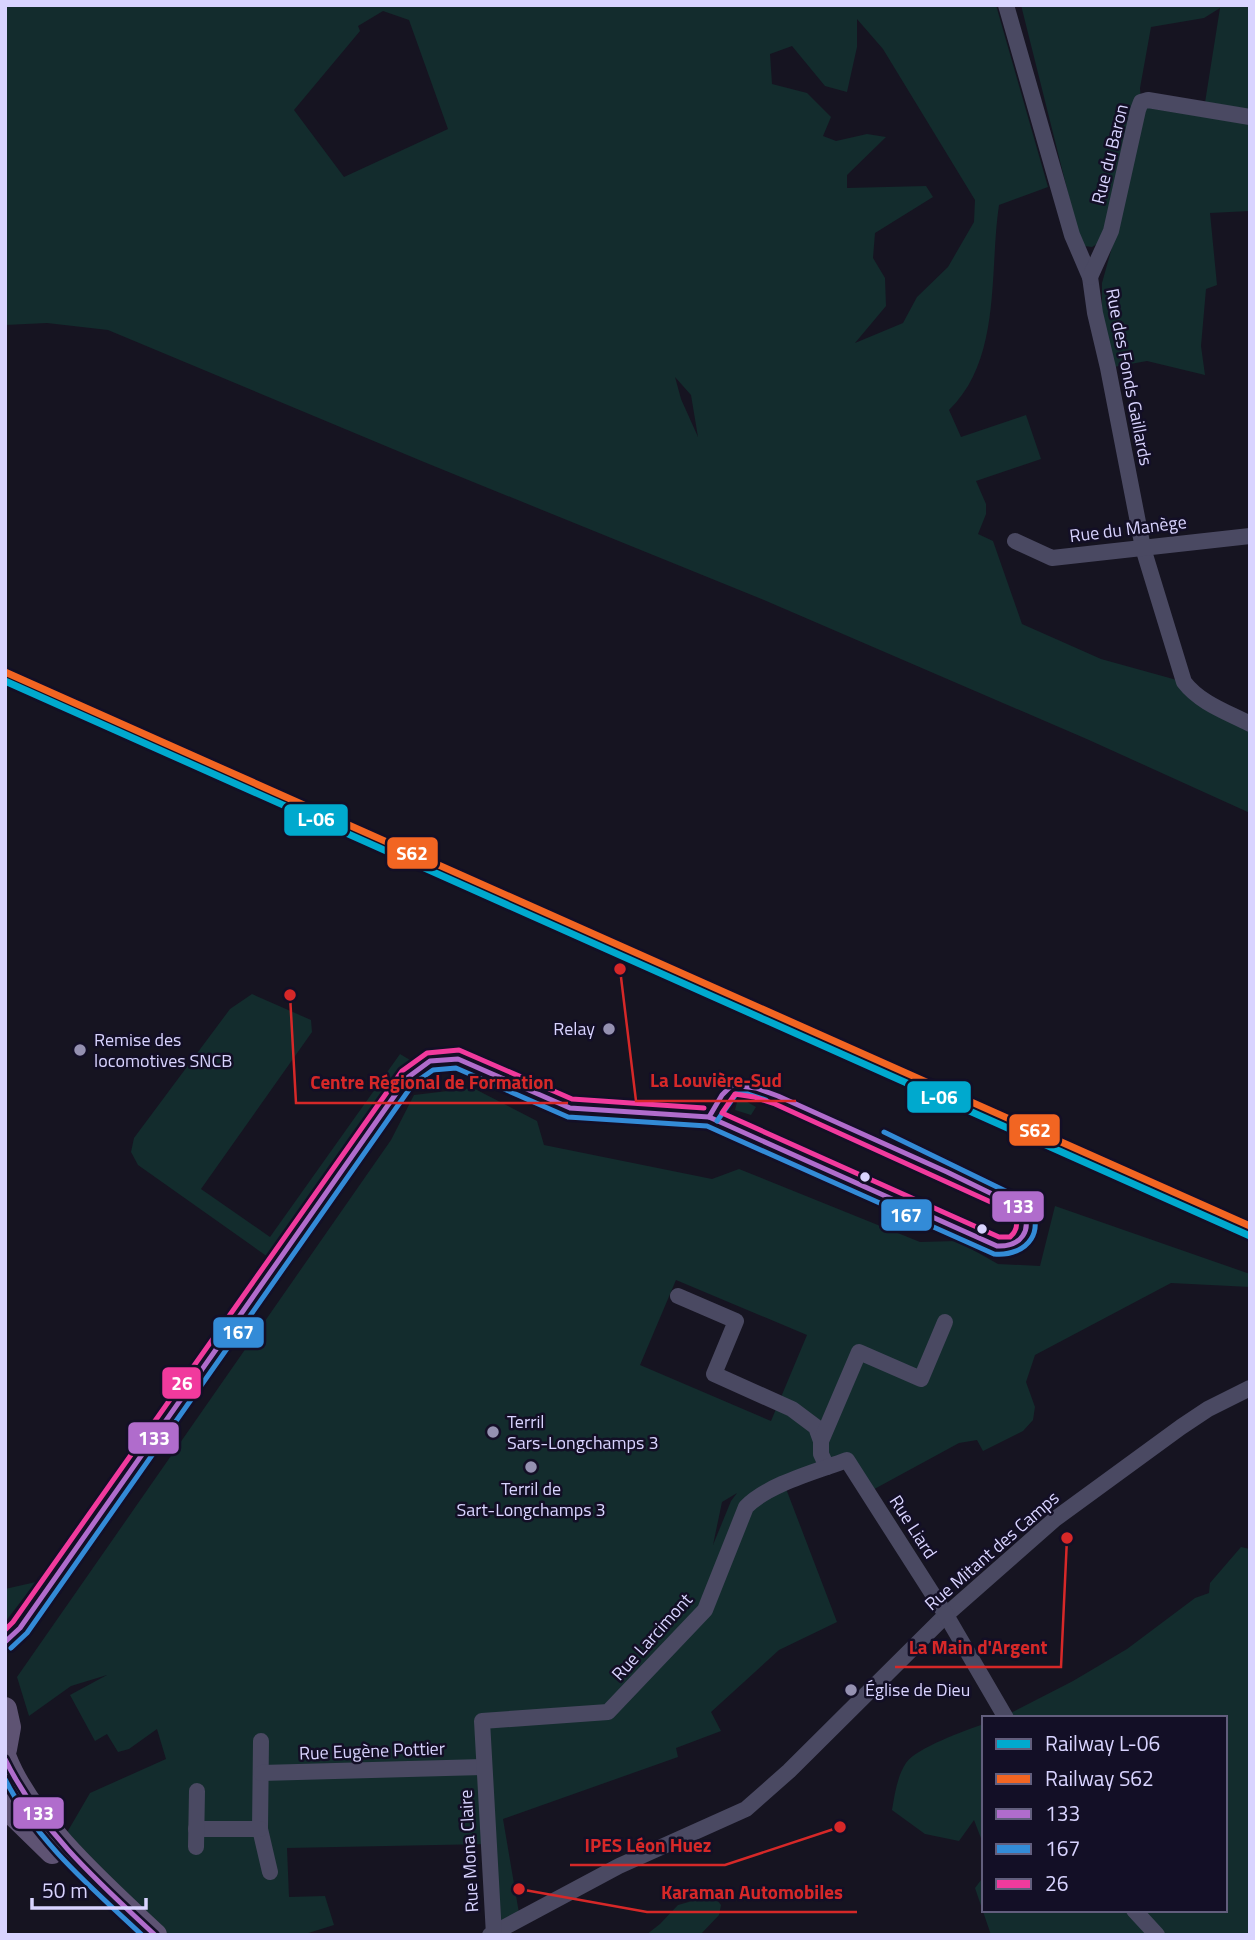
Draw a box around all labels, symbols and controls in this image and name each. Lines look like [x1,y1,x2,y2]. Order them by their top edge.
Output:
street label: Rue du Baron [1084,101,1135,207]
street label: Rue des Fonds Gaillards [1099,286,1160,468]
street label: Rue du Manège [1068,508,1188,549]
line badge: L-06 [283,803,349,837]
text: L-06 [297,804,335,833]
line badge: S62 [386,836,439,870]
text: S62 [396,838,428,867]
place label: Relay [553,1015,595,1042]
marker: Relay [601,1021,617,1037]
place label: Remise des locomotives SNCB [94,1026,232,1074]
marker: Remise des locomotives SNCB [72,1042,88,1058]
callout: La Louvière-Sud [636,1061,796,1101]
callout: Centre Régional de Formation [296,1063,568,1103]
text: La Louvière-Sud [650,1065,782,1094]
text: Centre Régional de Formation [310,1067,554,1096]
line badge: L-06 [906,1080,972,1114]
text: L-06 [920,1082,958,1111]
line badge: S62 [1008,1113,1061,1147]
text: S62 [1019,1115,1051,1144]
unlabelled marker [858,1170,872,1184]
line badge: 133 [991,1190,1045,1223]
text: 133 [1002,1191,1034,1220]
line badge: 167 [880,1198,933,1232]
text: 167 [890,1200,922,1229]
unlabelled marker [975,1222,989,1236]
line badge: 167 [212,1316,265,1349]
text: 167 [222,1317,254,1346]
line badge: 26 [161,1366,202,1400]
text: 26 [171,1368,193,1397]
place label: Terril Sars-Longchamps 3 [507,1408,659,1456]
line badge: 133 [127,1421,180,1455]
text: 133 [138,1423,170,1452]
marker: Terril Sars-Longchamps 3 [485,1424,501,1440]
marker: Terril de Sart-Longchamps 3 [523,1459,539,1475]
place label: Terril de Sart-Longchamps 3 [456,1475,606,1523]
street label: Rue Mitant des Camps [918,1484,1065,1617]
street label: Rue Liard [883,1490,944,1564]
street label: Rue Larcimont [605,1586,699,1686]
callout: La Main d'Argent [895,1627,1061,1667]
text: La Main d'Argent [909,1632,1047,1661]
place label: Église de Dieu [865,1676,970,1703]
marker: Église de Dieu [843,1682,859,1698]
legend [982,1716,1227,1912]
text: Railway L-06 [1045,1727,1160,1759]
street label: Rue Eugène Pottier [299,1734,445,1767]
text: Railway S62 [1045,1762,1154,1794]
street label: Rue Mona Claire [452,1789,485,1913]
line badge: 133 [12,1796,65,1830]
text: 133 [1045,1797,1080,1829]
text: 133 [22,1798,54,1827]
callout: IPES Léon Huez [570,1825,725,1865]
text: IPES Léon Huez [585,1830,711,1859]
text: 167 [1045,1832,1080,1864]
scale bar [32,1867,145,1911]
text: 26 [1045,1867,1069,1899]
callout: Karaman Automobiles [647,1872,857,1912]
text: 50 m [42,1874,88,1906]
text: Karaman Automobiles [661,1877,843,1906]

